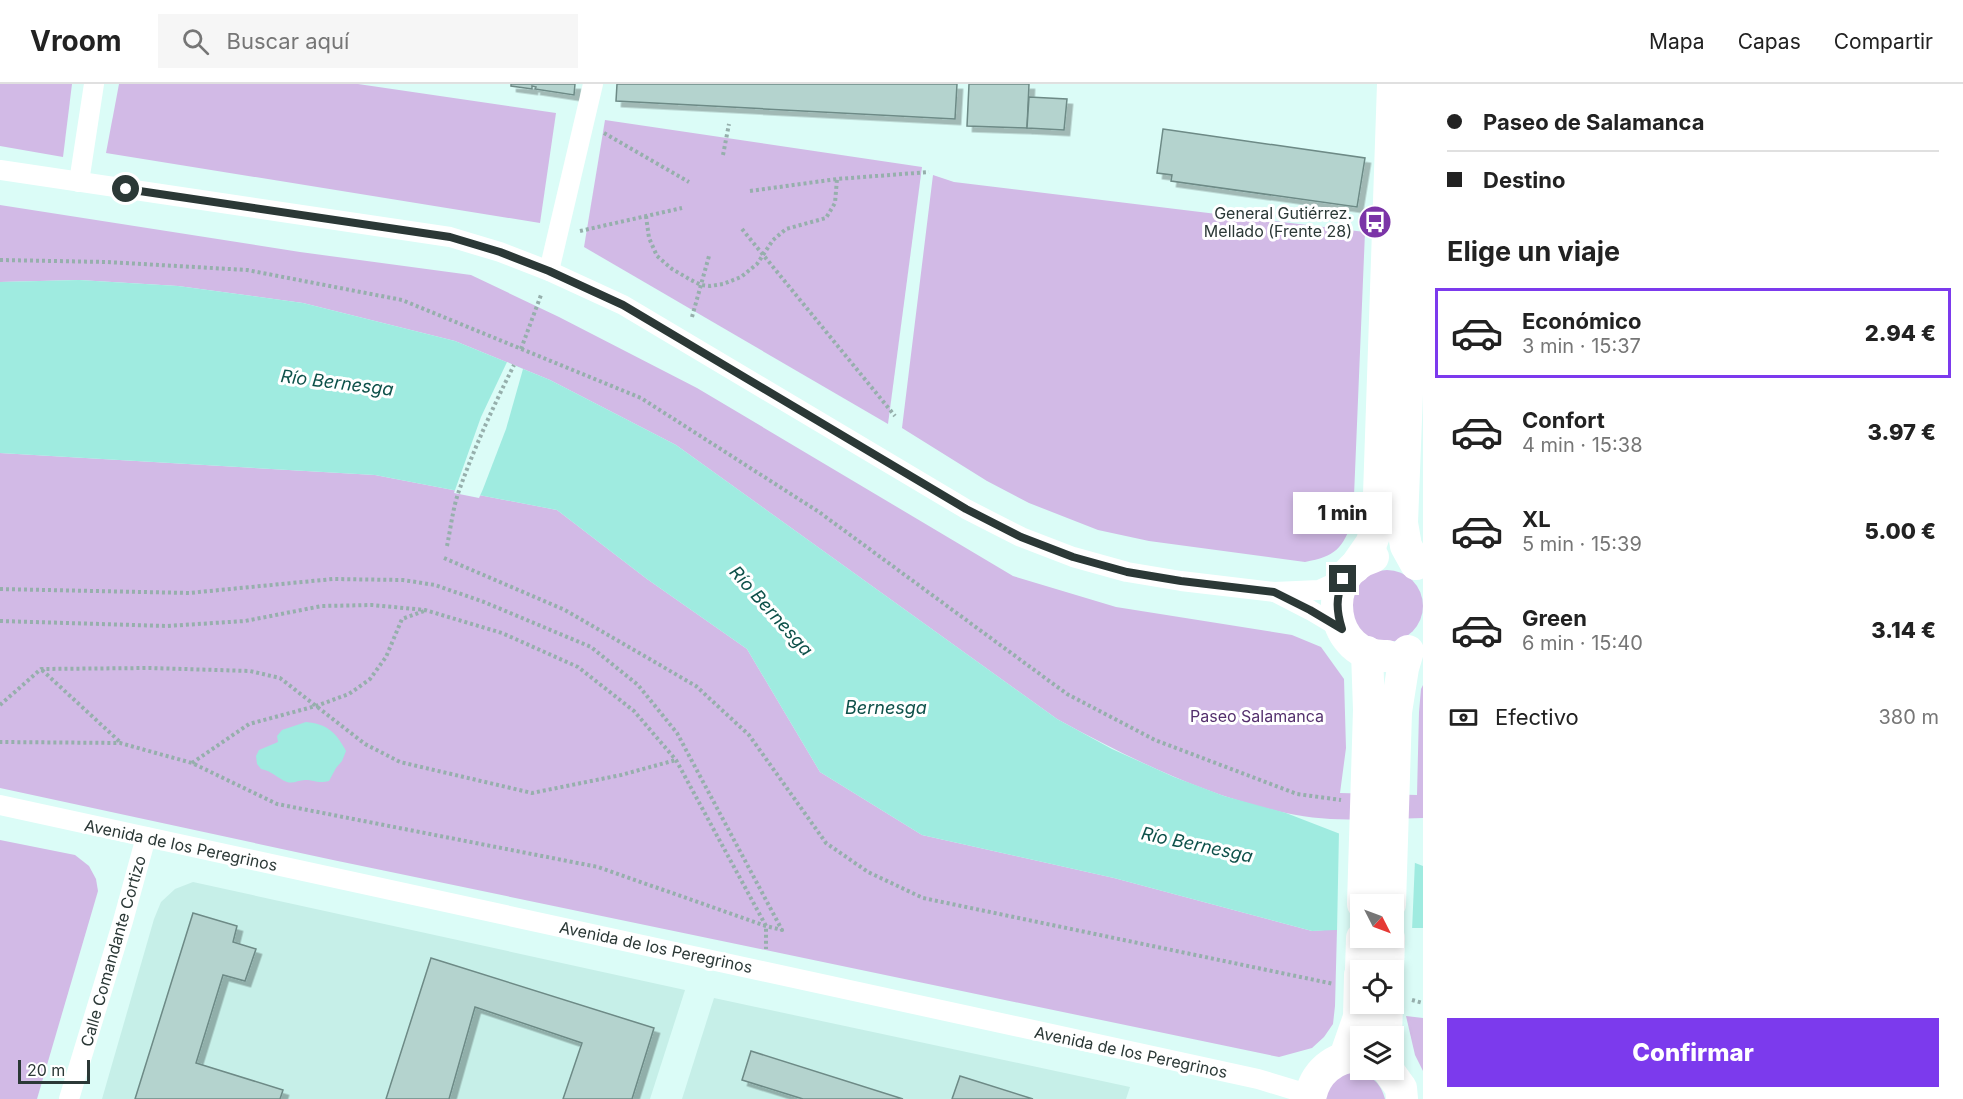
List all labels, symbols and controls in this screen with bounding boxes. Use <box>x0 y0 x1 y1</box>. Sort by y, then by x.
search box <box>158 14 578 68</box>
text: Vroom <box>30 24 122 58</box>
icon: search <box>179 25 212 58</box>
text: Buscar aquí <box>227 28 349 54</box>
text: Mapa <box>1649 29 1705 54</box>
text: Capas <box>1738 29 1801 54</box>
text: Compartir <box>1834 29 1933 54</box>
text: Paseo de Salamanca <box>1483 109 1704 135</box>
text: Destino <box>1483 167 1566 193</box>
route start <box>112 175 139 202</box>
place label: General Gutiérrez. Mellado (Frente 28) <box>1204 203 1352 241</box>
bus stop icon: General Gutiérrez. Mellado (Frente 28) <box>1357 204 1393 240</box>
text: Elige un viaje <box>1447 235 1620 268</box>
icon: car <box>1450 306 1504 360</box>
text: Económico <box>1522 308 1641 334</box>
text: 2.94 € <box>1865 320 1936 346</box>
text: 3 min · 15:37 <box>1522 334 1641 358</box>
water label: Río Bernesga <box>279 365 395 400</box>
icon: car <box>1450 405 1504 459</box>
text: Confort <box>1522 407 1605 433</box>
text: 3.97 € <box>1867 419 1936 445</box>
text: 4 min · 15:38 <box>1522 433 1643 457</box>
callout: 1 min <box>1294 492 1392 534</box>
text: 1 min <box>1317 501 1368 525</box>
icon: car <box>1450 504 1504 558</box>
text: XL <box>1522 506 1551 532</box>
text: 5.00 € <box>1865 518 1936 544</box>
text: 5 min · 15:39 <box>1522 532 1642 556</box>
water label: Río Bernesga <box>726 561 817 660</box>
route end <box>1329 565 1356 592</box>
icon: car <box>1450 603 1504 657</box>
text: Green <box>1522 605 1587 631</box>
text: 3.14 € <box>1871 617 1936 643</box>
text: 6 min · 15:40 <box>1522 631 1643 655</box>
water label: Bernesga <box>845 697 927 718</box>
icon: cash <box>1447 701 1480 734</box>
text: Efectivo <box>1495 704 1579 730</box>
text: 380 m <box>1879 705 1939 729</box>
park label: Paseo Salamanca <box>1190 706 1324 726</box>
street label: Avenida de los Peregrinos <box>83 815 279 875</box>
water label: Río Bernesga <box>1139 822 1255 867</box>
street label: Calle Comandante Cortizo <box>76 853 150 1049</box>
north arrow <box>1350 894 1404 948</box>
map controls <box>1350 894 1404 1080</box>
street label: Avenida de los Peregrinos <box>558 917 754 977</box>
button: locate <box>1350 960 1404 1014</box>
button: Confirmar <box>1447 1018 1939 1087</box>
street label: Avenida de los Peregrinos <box>1033 1022 1229 1082</box>
button: layers <box>1350 1026 1404 1080</box>
scale bar <box>18 1057 90 1084</box>
text: 20 m <box>27 1060 65 1080</box>

